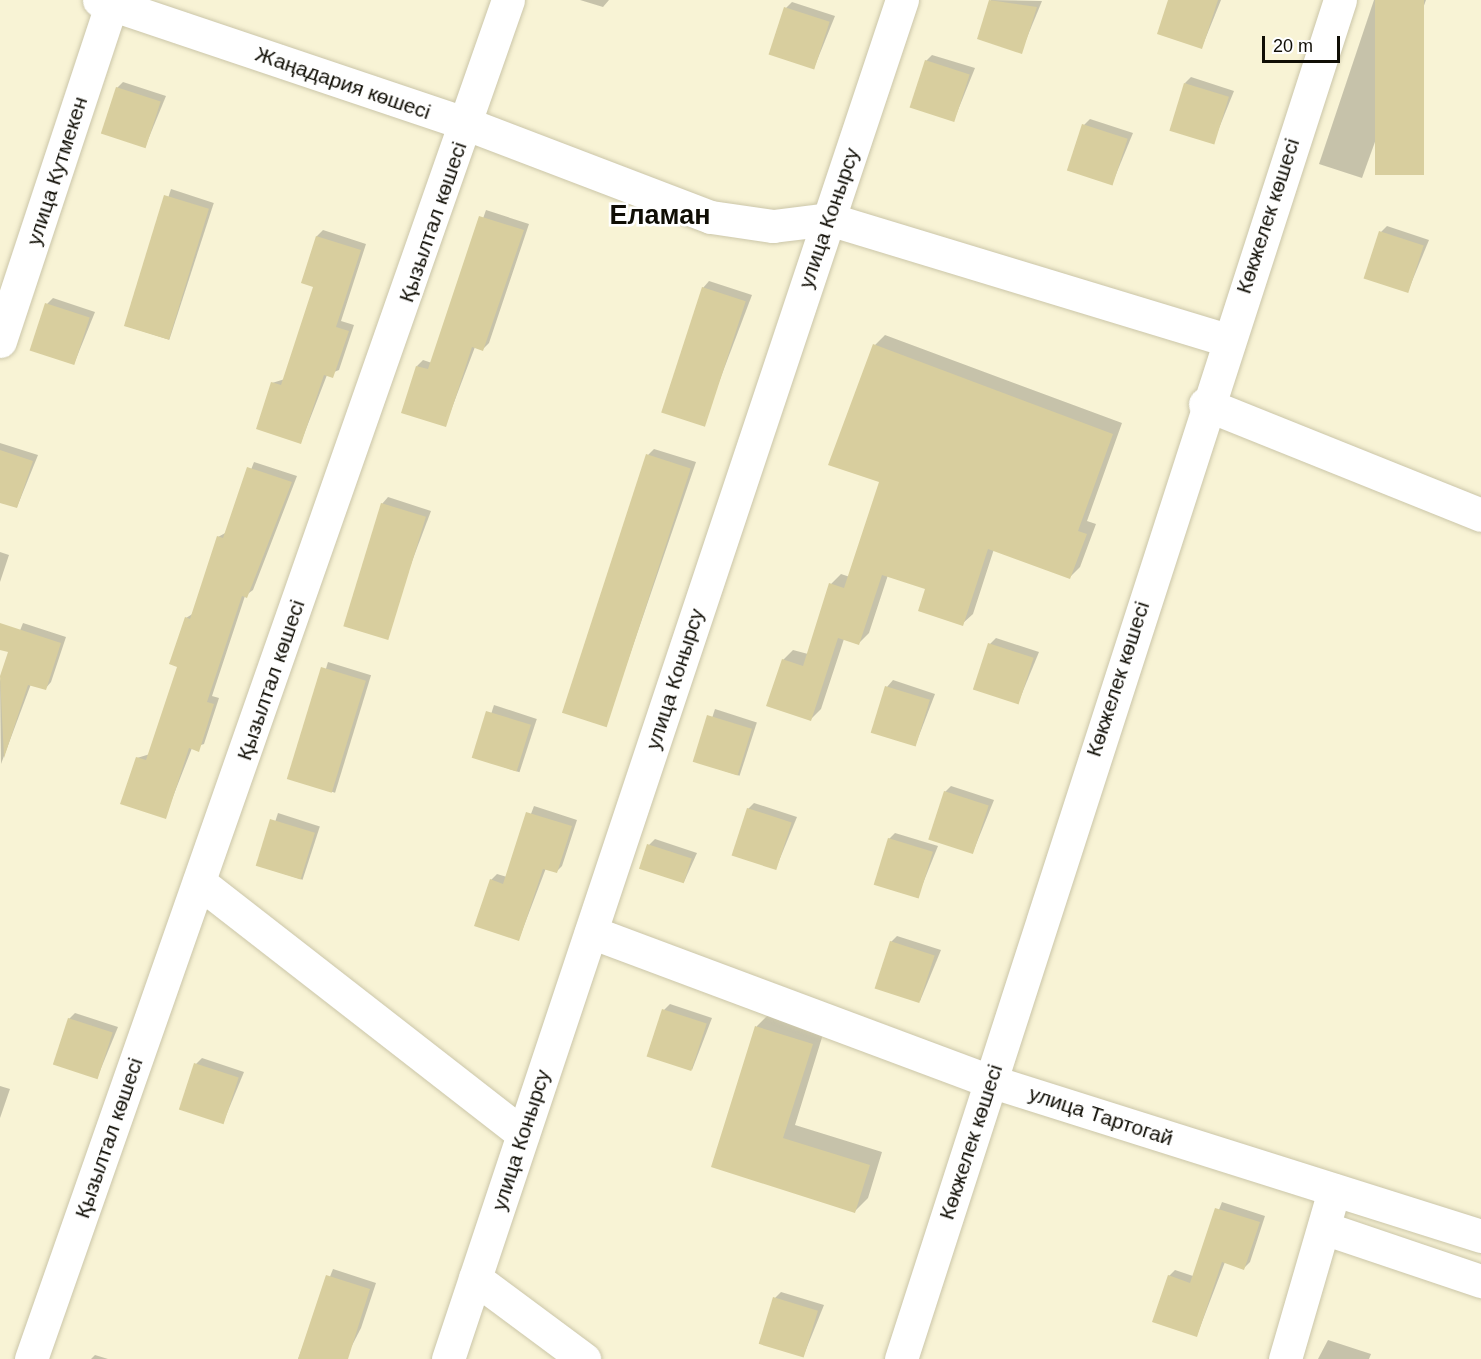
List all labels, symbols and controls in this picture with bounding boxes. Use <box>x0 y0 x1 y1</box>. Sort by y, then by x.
scale bar <box>1265 24 1343 62</box>
text: 20 m <box>1273 36 1313 56</box>
street label: Жаңадария көшесі <box>252 41 434 125</box>
street label: улица Кутмекен <box>21 94 93 248</box>
street label: Көкжелек көшесі <box>1231 135 1305 297</box>
street label: Қызылтал көшесі <box>394 138 472 306</box>
street label: улица Конырсу <box>793 144 865 292</box>
district label: Еламан <box>609 200 711 232</box>
street label: Қызылтал көшесі <box>232 596 310 764</box>
street label: Көкжелек көшесі <box>1081 598 1155 760</box>
street label: улица Конырсу <box>640 605 710 753</box>
street label: Қызылтал көшесі <box>70 1054 148 1222</box>
street label: Көкжелек көшесі <box>934 1061 1008 1223</box>
street label: улица Конырсу <box>486 1066 556 1214</box>
street label: улица Тартогай <box>1026 1081 1176 1151</box>

